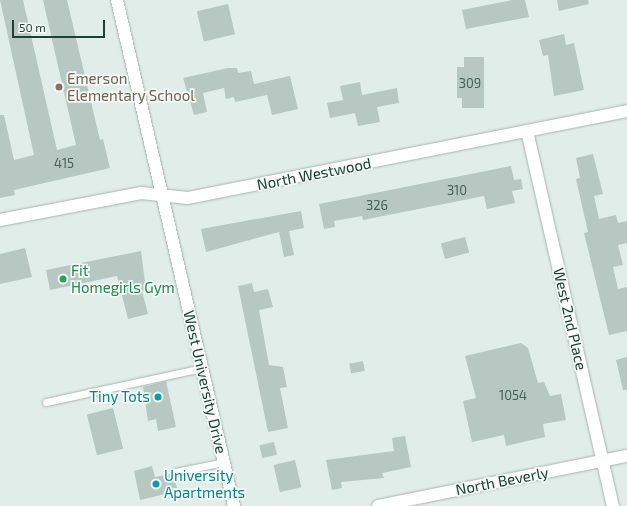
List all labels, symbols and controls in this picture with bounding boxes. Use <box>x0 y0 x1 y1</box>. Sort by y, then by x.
scale bar <box>14 12 107 38</box>
text: 50 m <box>19 20 46 34</box>
place label: Emerson Elementary School <box>67 69 195 104</box>
house number: 309 <box>459 75 481 91</box>
marker: Emerson Elementary School <box>54 82 64 92</box>
street label: North Westwood <box>255 154 373 194</box>
house number: 415 <box>54 155 74 171</box>
house number: 310 <box>447 182 467 198</box>
house number: 326 <box>366 197 388 213</box>
place label: Fit Homegirls Gym <box>71 261 175 296</box>
street label: West 2nd Place <box>549 266 591 372</box>
marker: Fit Homegirls Gym <box>58 274 68 284</box>
street label: West University Drive <box>180 308 230 456</box>
house number: 1054 <box>499 387 527 403</box>
place label: Tiny Tots <box>89 388 150 406</box>
marker: Tiny Tots <box>153 392 163 402</box>
street label: North Beverly <box>454 463 550 499</box>
place label: University Apartments <box>164 466 245 501</box>
marker: University Apartments <box>151 479 161 489</box>

